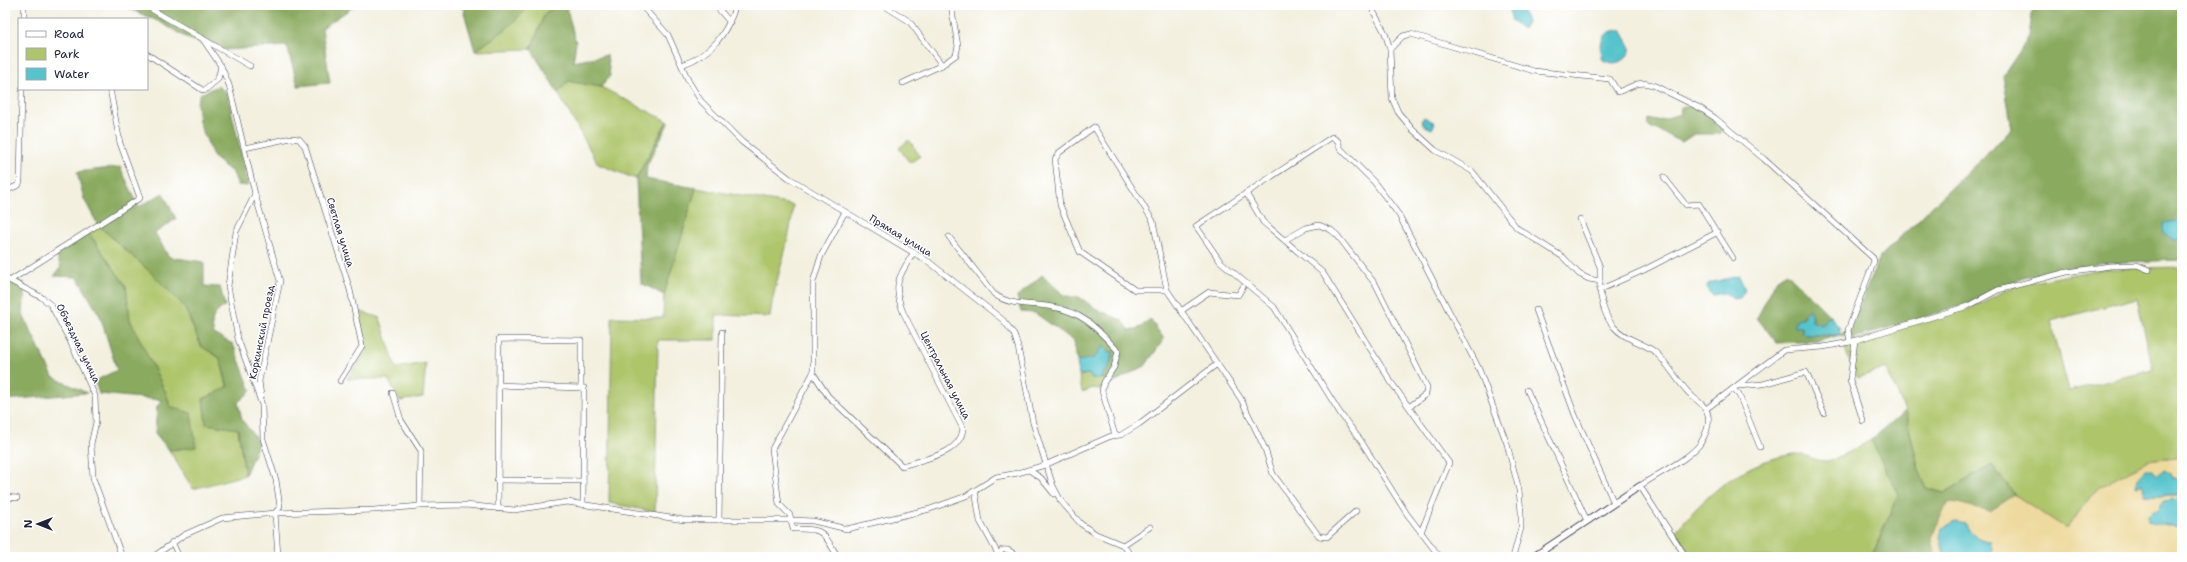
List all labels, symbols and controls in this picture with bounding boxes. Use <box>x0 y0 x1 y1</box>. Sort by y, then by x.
legend <box>18 18 148 90</box>
text: Road <box>54 26 85 42</box>
text: Park <box>54 46 80 62</box>
text: Water <box>54 66 90 82</box>
street label: Светлая улица <box>324 196 358 269</box>
street label: Прямая улица <box>867 212 935 260</box>
street label: Коркинский проезд <box>246 283 277 380</box>
street label: Объездная улица <box>54 301 104 386</box>
street label: Центральная улица <box>918 329 974 422</box>
north arrow <box>18 504 58 544</box>
text: N <box>21 519 36 528</box>

